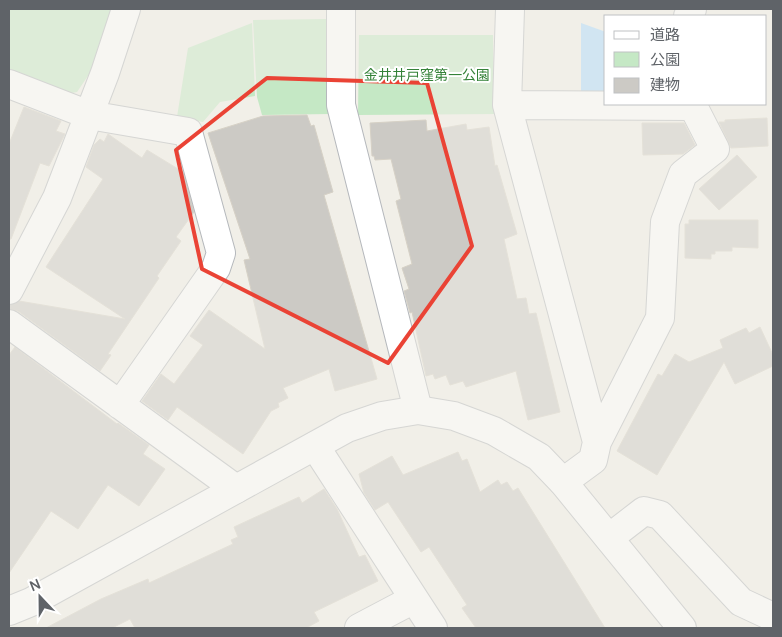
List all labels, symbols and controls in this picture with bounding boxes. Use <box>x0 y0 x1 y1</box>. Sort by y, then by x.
legend <box>604 15 767 105</box>
text: 道路 <box>650 24 680 45</box>
text: 公園 <box>650 49 680 70</box>
park label: 金井井戸窪第一公園 <box>364 65 490 84</box>
text: 建物 <box>650 74 680 95</box>
north arrow <box>15 572 65 622</box>
text: N <box>27 574 43 595</box>

